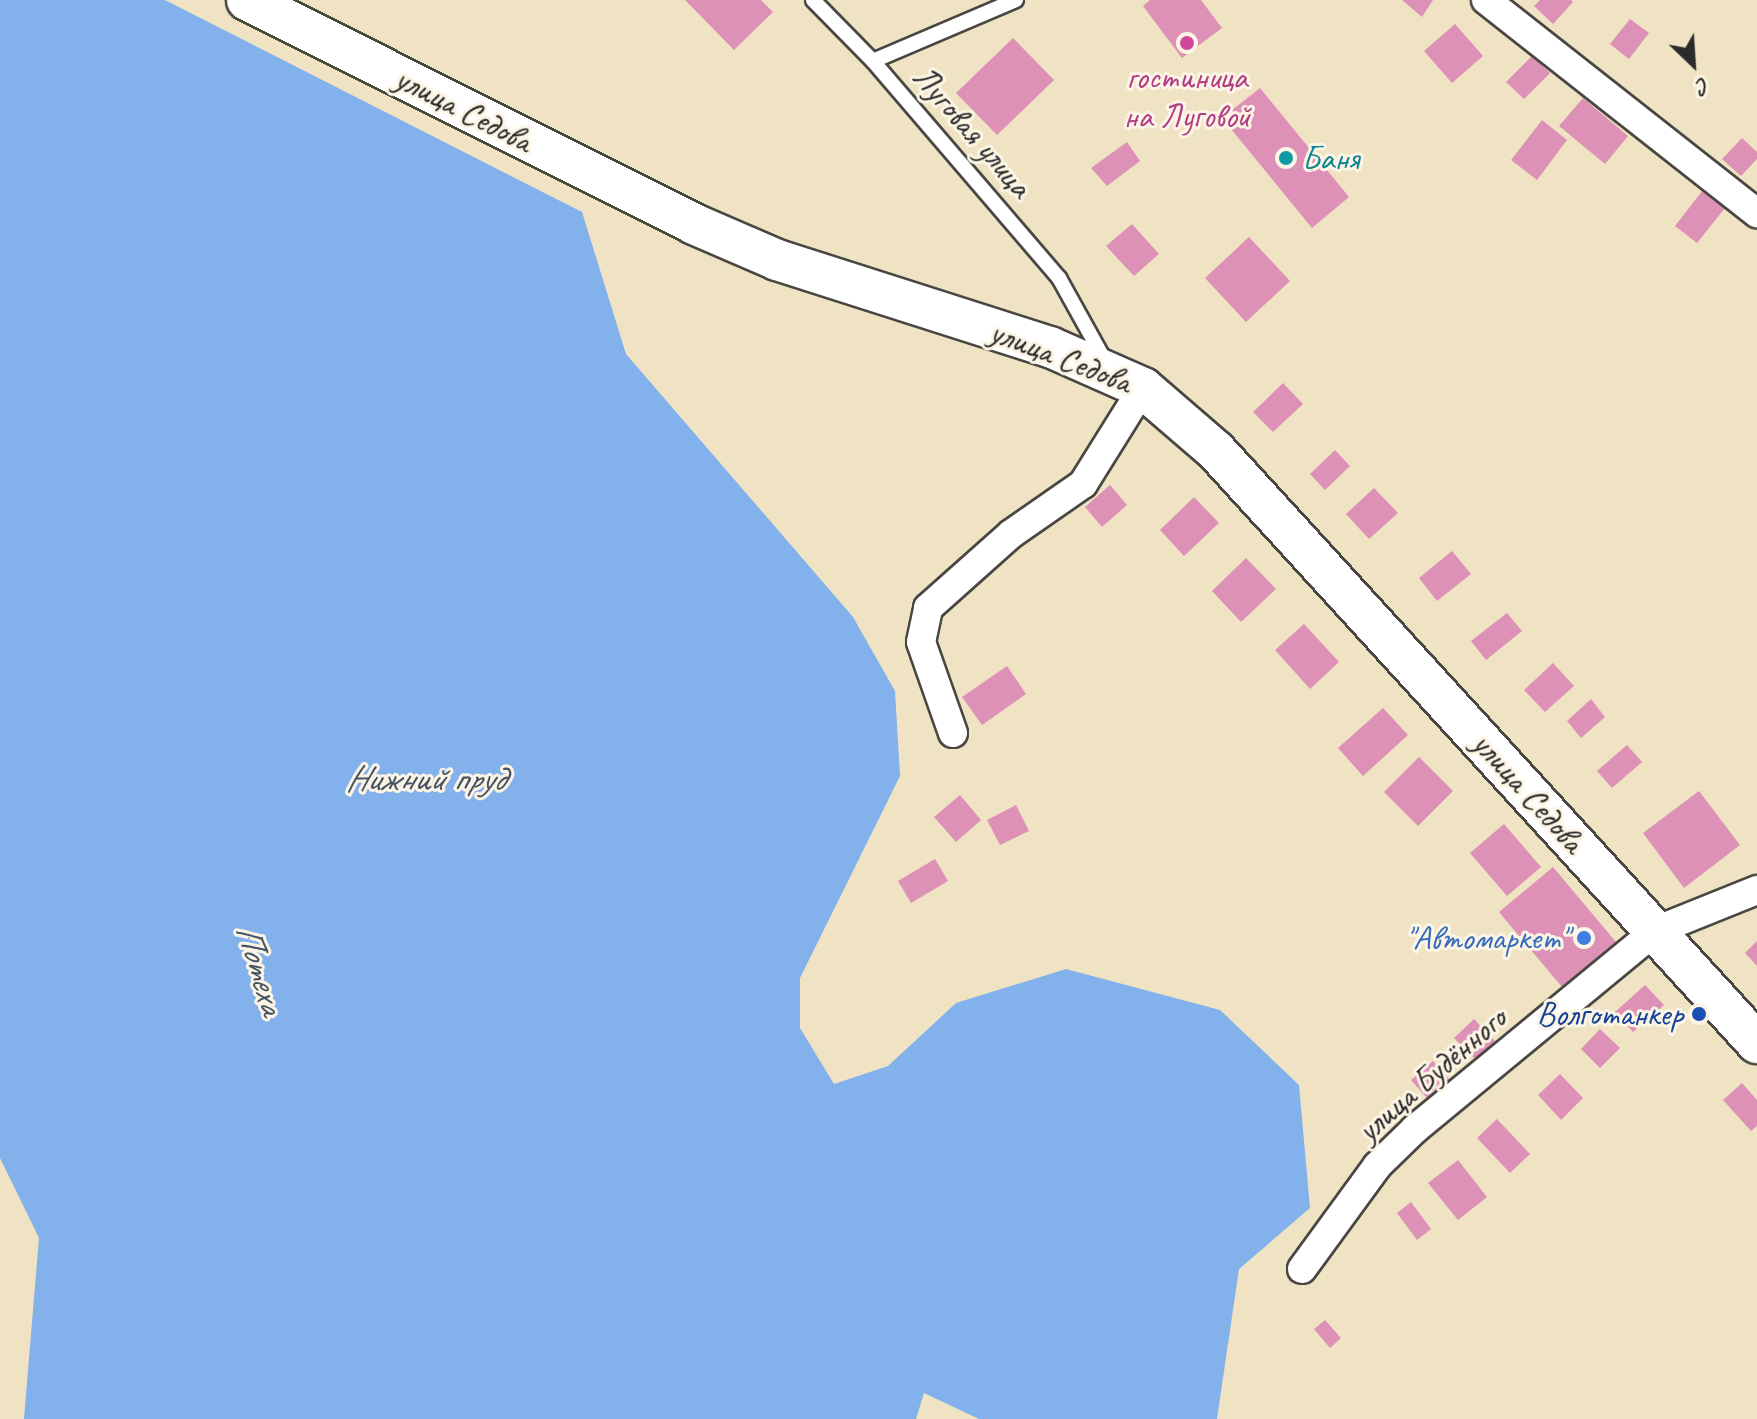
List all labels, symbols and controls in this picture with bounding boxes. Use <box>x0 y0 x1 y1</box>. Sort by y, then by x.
north arrow <box>1653 24 1733 104</box>
marker: гостиница на Луговой <box>1178 34 1196 52</box>
street label: Луговая улица <box>904 56 1042 206</box>
place label: гостиница на Луговой <box>1124 56 1250 136</box>
street label: улица Седова <box>389 57 539 161</box>
text: С <box>1692 71 1714 101</box>
place label: Баня <box>1302 138 1359 178</box>
marker: Баня <box>1277 149 1295 167</box>
street label: улица Седова <box>985 310 1137 402</box>
street label: улица Седова <box>1464 723 1594 861</box>
water label: Нижний пруд <box>346 757 504 801</box>
place label: "Автомаркет" <box>1405 918 1568 958</box>
water label: Потеха <box>226 919 294 1019</box>
marker: "Автомаркет" <box>1575 929 1593 947</box>
place label: Волготанкер <box>1537 994 1683 1034</box>
street label: улица Будённого <box>1348 998 1514 1150</box>
marker: Волготанкер <box>1690 1005 1708 1023</box>

